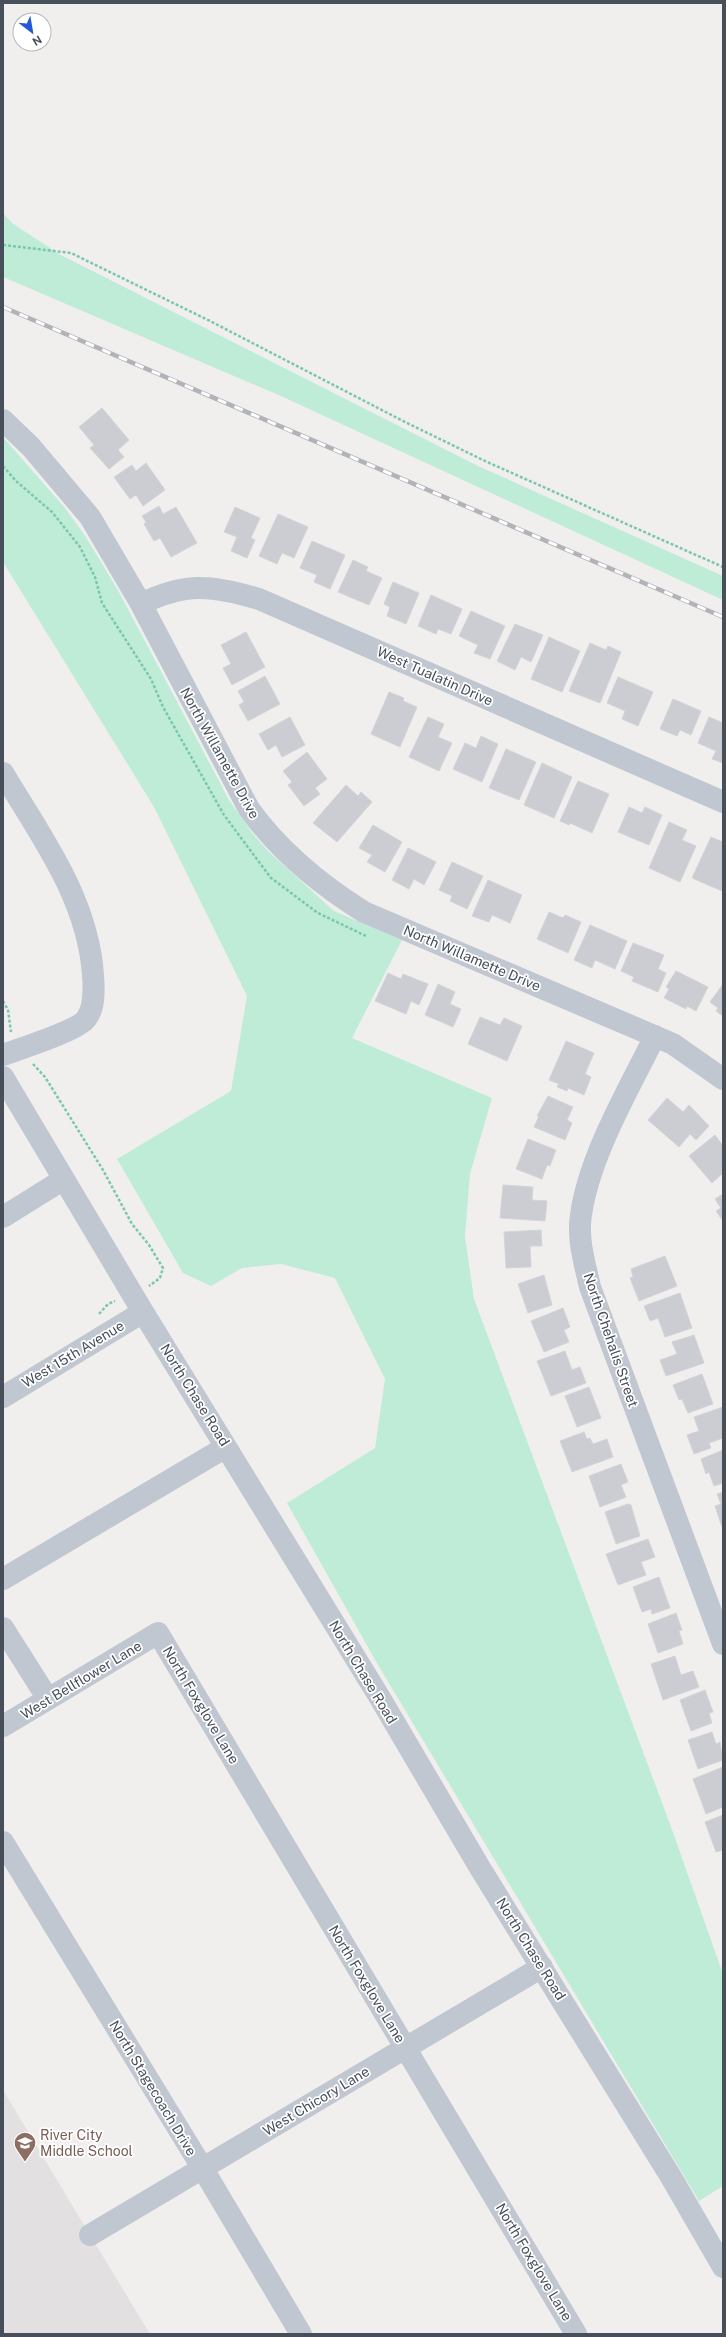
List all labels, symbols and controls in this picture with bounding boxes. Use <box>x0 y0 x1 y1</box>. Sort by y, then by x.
north arrow <box>12 12 52 52</box>
text: N <box>30 33 44 48</box>
street label: West Tualatin Drive <box>374 643 496 709</box>
street label: North Willamette Drive <box>177 685 263 821</box>
street label: North Willamette Drive <box>401 922 543 994</box>
street label: North Chehalis Street <box>580 1271 642 1409</box>
street label: West 15th Avenue <box>19 1317 127 1391</box>
street label: North Chase Road <box>157 1341 233 1449</box>
street label: North Chase Road <box>326 1618 400 1726</box>
street label: West Bellflower Lane <box>18 1638 144 1722</box>
street label: North Foxglove Lane <box>160 1643 242 1767</box>
street label: North Chase Road <box>493 1895 569 2003</box>
street label: North Foxglove Lane <box>326 1922 408 2046</box>
street label: North Stagecoach Drive <box>106 2018 200 2159</box>
street label: West Chicory Lane <box>260 2063 372 2139</box>
place label: River City Middle School <box>40 2127 133 2159</box>
school or university icon: River City Middle School <box>12 2130 38 2163</box>
street label: North Foxglove Lane <box>493 2200 575 2324</box>

